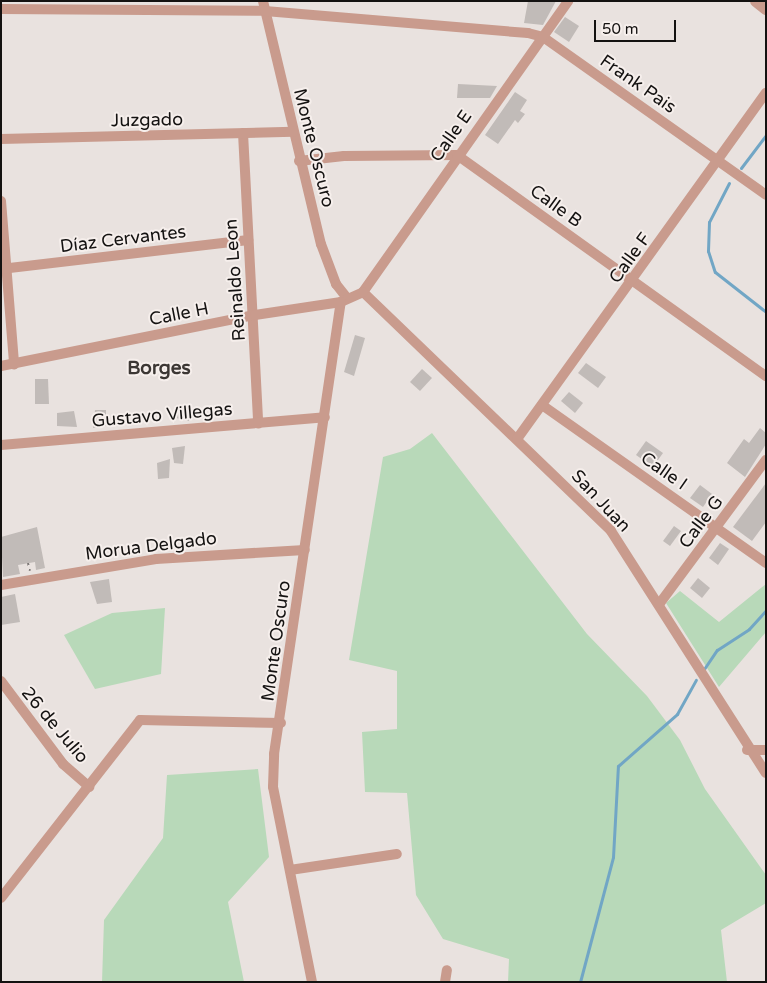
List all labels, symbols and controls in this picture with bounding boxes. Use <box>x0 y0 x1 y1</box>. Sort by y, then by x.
scale bar <box>597 10 680 42</box>
text: 50 m <box>602 20 639 38</box>
street label: Frank Pais <box>596 50 680 118</box>
street label: Monte Oscuro <box>289 86 339 210</box>
street label: Calle E <box>426 106 476 166</box>
street label: Juzgado <box>111 109 183 131</box>
street label: Calle B <box>526 180 586 232</box>
street label: Reinaldo Leon <box>220 218 250 342</box>
street label: Díaz Cervantes <box>59 221 187 257</box>
street label: Calle F <box>604 228 656 288</box>
street label: Calle H <box>147 298 211 330</box>
district label: Borges <box>127 358 191 380</box>
street label: Gustavo Villegas <box>91 398 233 432</box>
street label: Calle I <box>637 447 691 495</box>
street label: San Juan <box>567 465 635 537</box>
street label: Calle G <box>674 492 728 552</box>
street label: Morua Delgado <box>84 527 218 565</box>
street label: Monte Oscuro <box>257 579 295 703</box>
street label: 26 de Julio <box>17 683 93 767</box>

